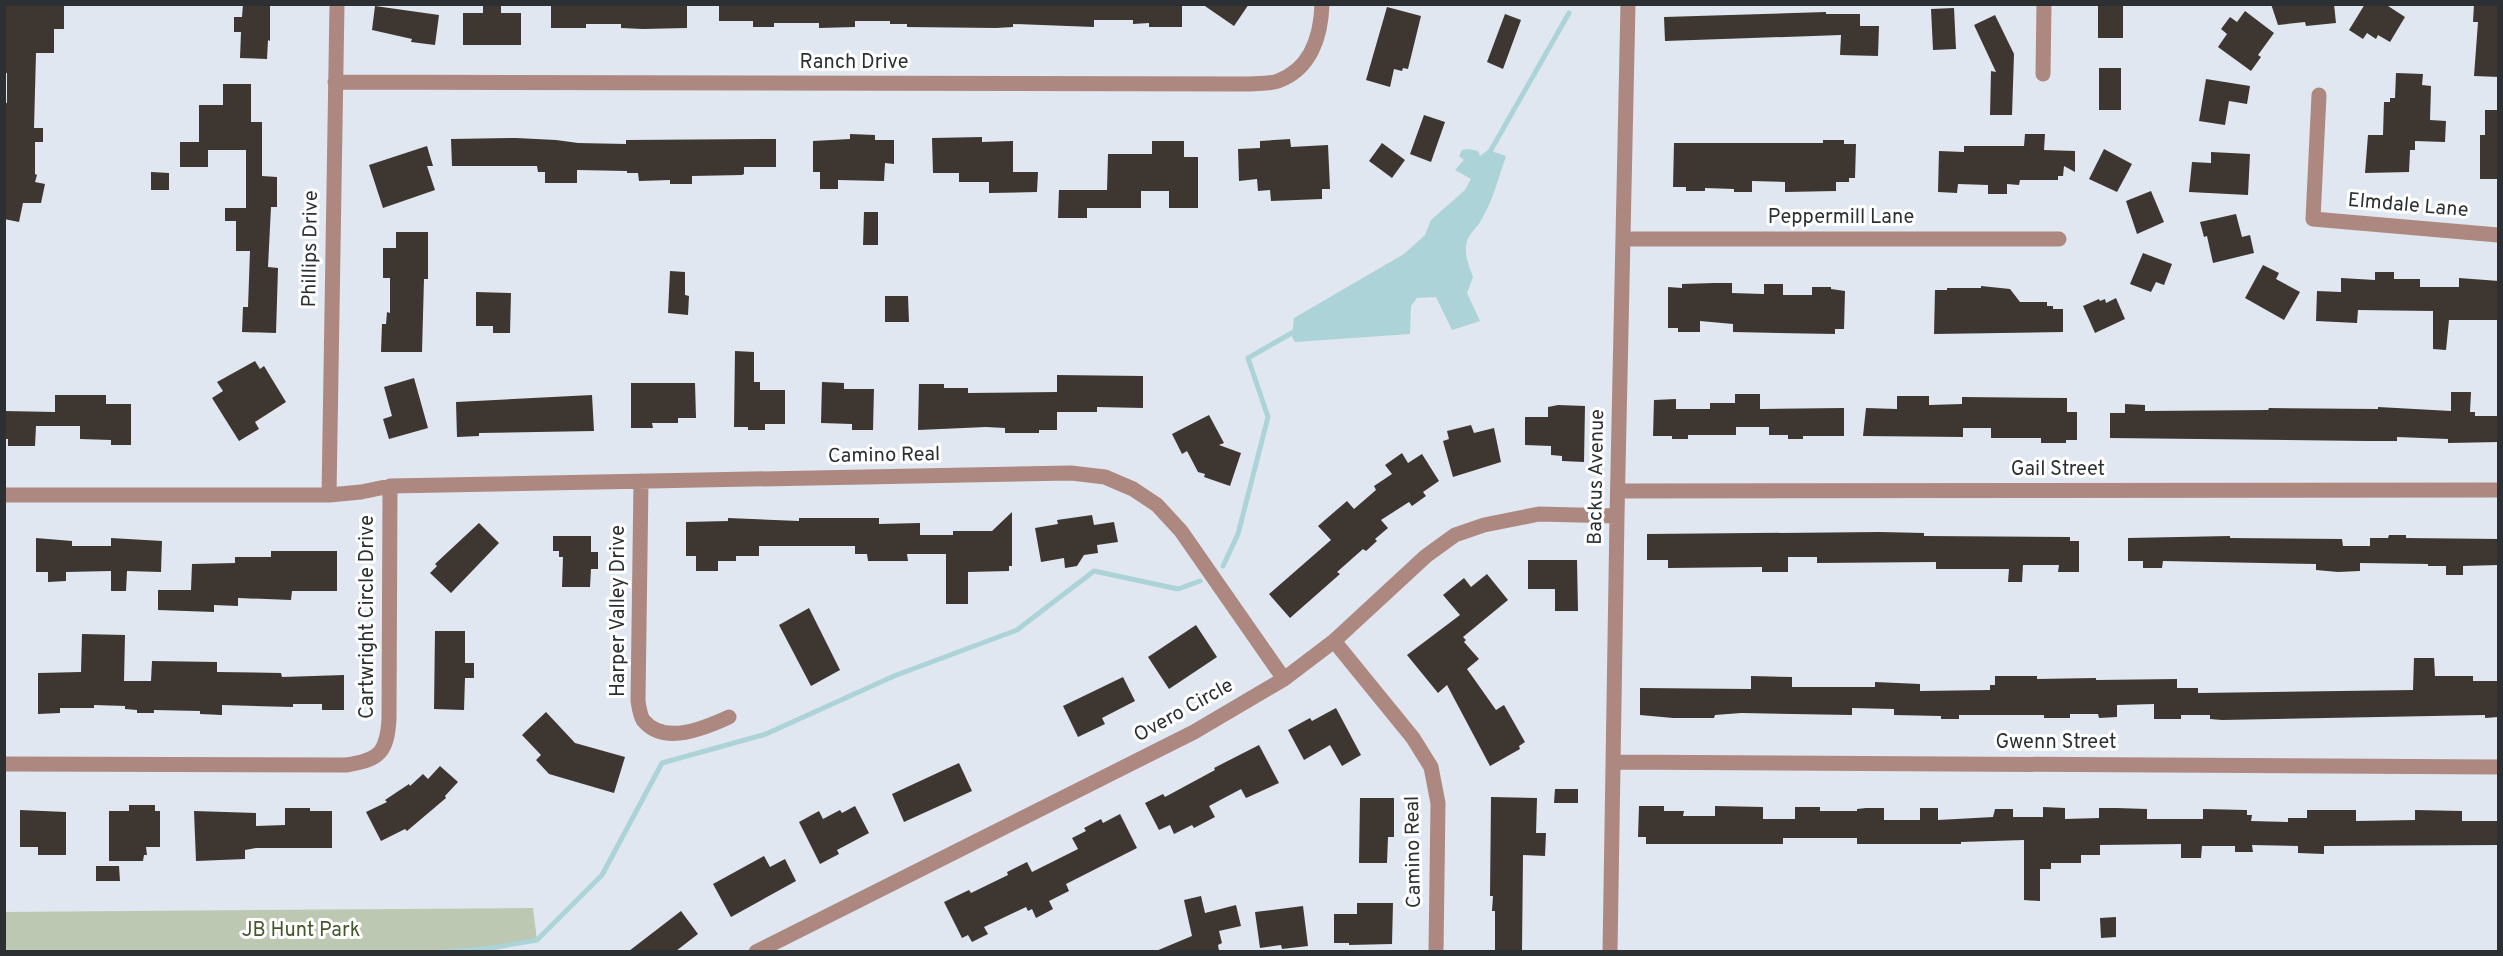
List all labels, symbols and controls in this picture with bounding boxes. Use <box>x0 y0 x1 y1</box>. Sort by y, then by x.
street label: Ranch Drive <box>800 50 908 76</box>
street label: Elmdale Lane <box>2346 188 2470 224</box>
street label: Phillips Drive <box>297 190 325 308</box>
street label: Peppermill Lane <box>1768 205 1914 231</box>
street label: Backus Avenue <box>1583 409 1611 545</box>
street label: Camino Real <box>828 442 940 470</box>
street label: Gail Street <box>2011 457 2105 483</box>
street label: Cartwright Circle Drive <box>355 515 381 719</box>
street label: Harper Valley Drive <box>606 525 632 697</box>
street label: Overo Circle <box>1130 673 1238 749</box>
street label: Gwenn Street <box>1996 730 2117 756</box>
street label: Camino Real <box>1400 796 1428 908</box>
park label: JB Hunt Park <box>242 918 360 944</box>

